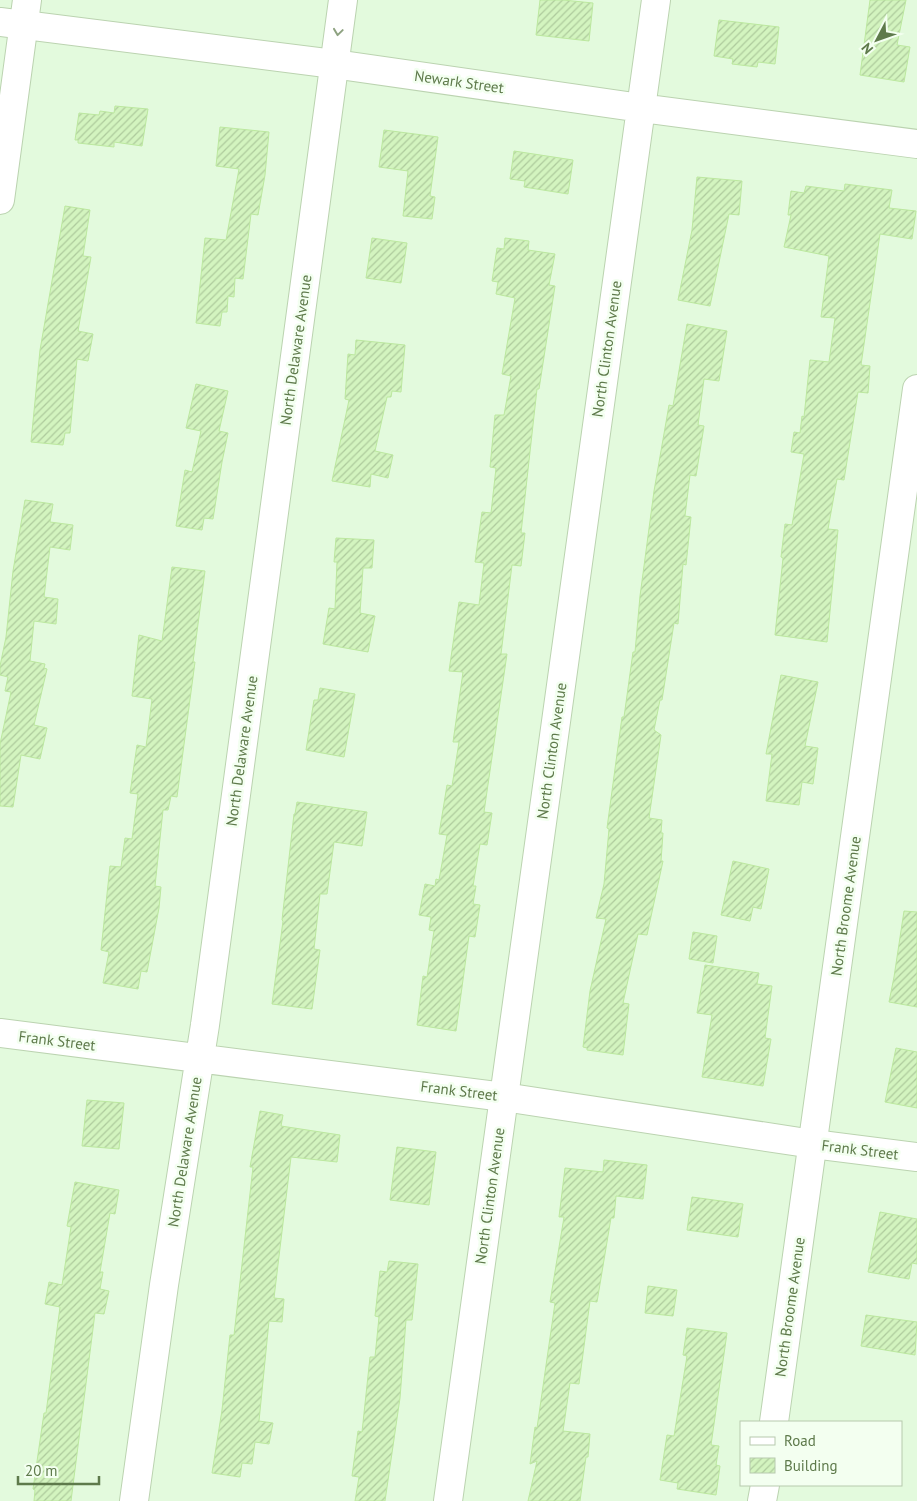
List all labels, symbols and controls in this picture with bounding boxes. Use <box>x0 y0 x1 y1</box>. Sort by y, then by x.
north arrow <box>852 15 902 65</box>
one-way arrow <box>334 28 344 36</box>
text: N <box>857 39 877 58</box>
street label: Newark Street <box>413 66 505 97</box>
street label: North Delaware Avenue <box>276 273 315 426</box>
street label: North Clinton Avenue <box>588 279 625 418</box>
street label: North Delaware Avenue <box>222 674 261 827</box>
street label: North Clinton Avenue <box>533 681 570 820</box>
street label: North Broome Avenue <box>826 835 865 977</box>
street label: Frank Street <box>17 1026 97 1055</box>
street label: North Delaware Avenue <box>163 1075 206 1228</box>
street label: Frank Street <box>419 1076 499 1105</box>
street label: North Clinton Avenue <box>471 1126 508 1265</box>
street label: Frank Street <box>820 1135 900 1164</box>
street label: North Broome Avenue <box>770 1236 809 1378</box>
legend <box>740 1421 902 1486</box>
text: Road <box>784 1431 816 1450</box>
scale bar <box>18 1454 99 1486</box>
text: Building <box>784 1456 838 1475</box>
text: 20 m <box>25 1461 58 1480</box>

